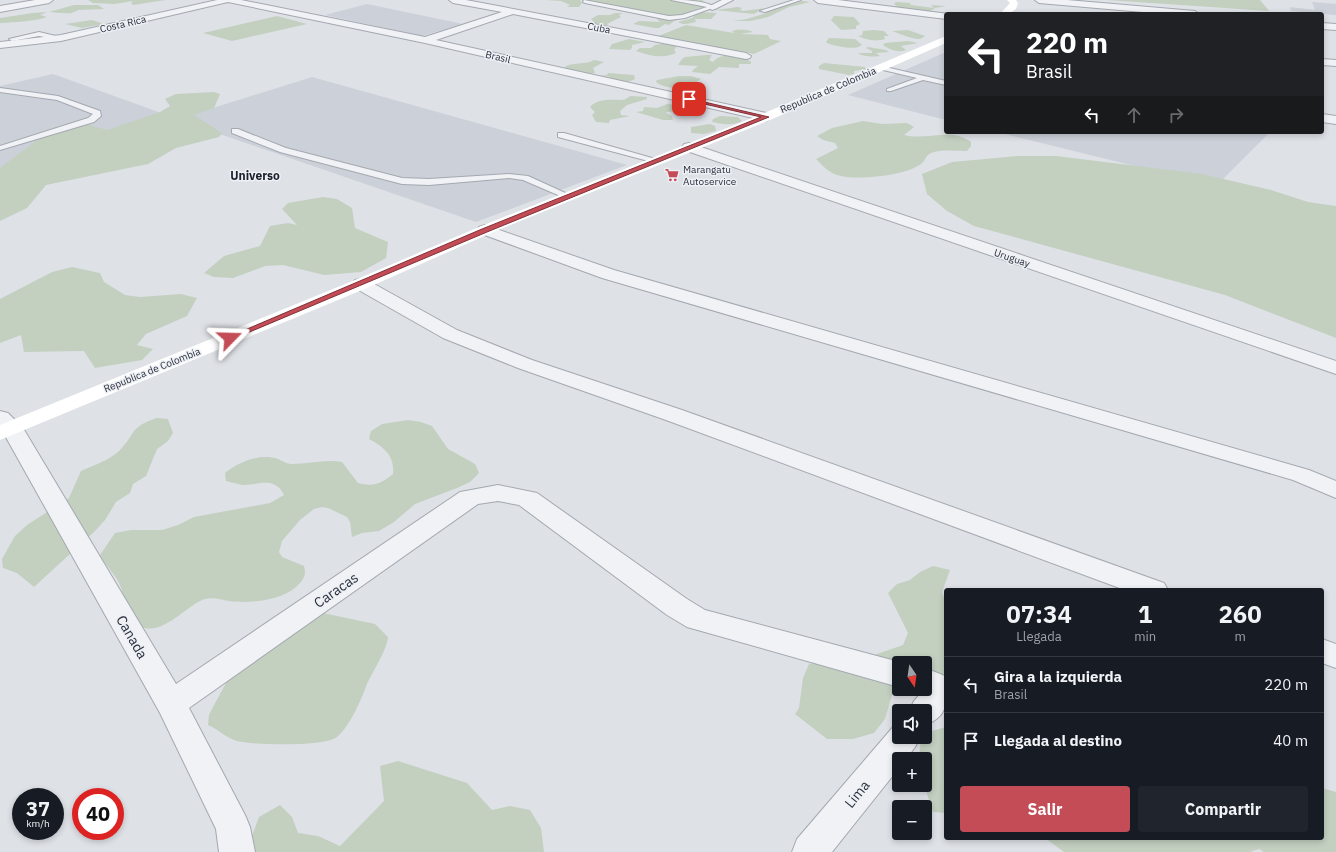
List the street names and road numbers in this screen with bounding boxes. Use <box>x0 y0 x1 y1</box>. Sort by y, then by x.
street label: Costa Rica <box>99 12 148 36</box>
street label: Cuba <box>586 19 612 37</box>
street label: Brasil <box>484 48 512 66</box>
street label: Republica de Colombia <box>778 64 879 116</box>
street label: Uruguay <box>992 246 1032 270</box>
street label: Republica de Colombia <box>102 344 203 395</box>
street label: Caracas <box>310 568 362 612</box>
street label: Canada <box>112 612 152 662</box>
street label: Lima <box>840 776 874 811</box>

